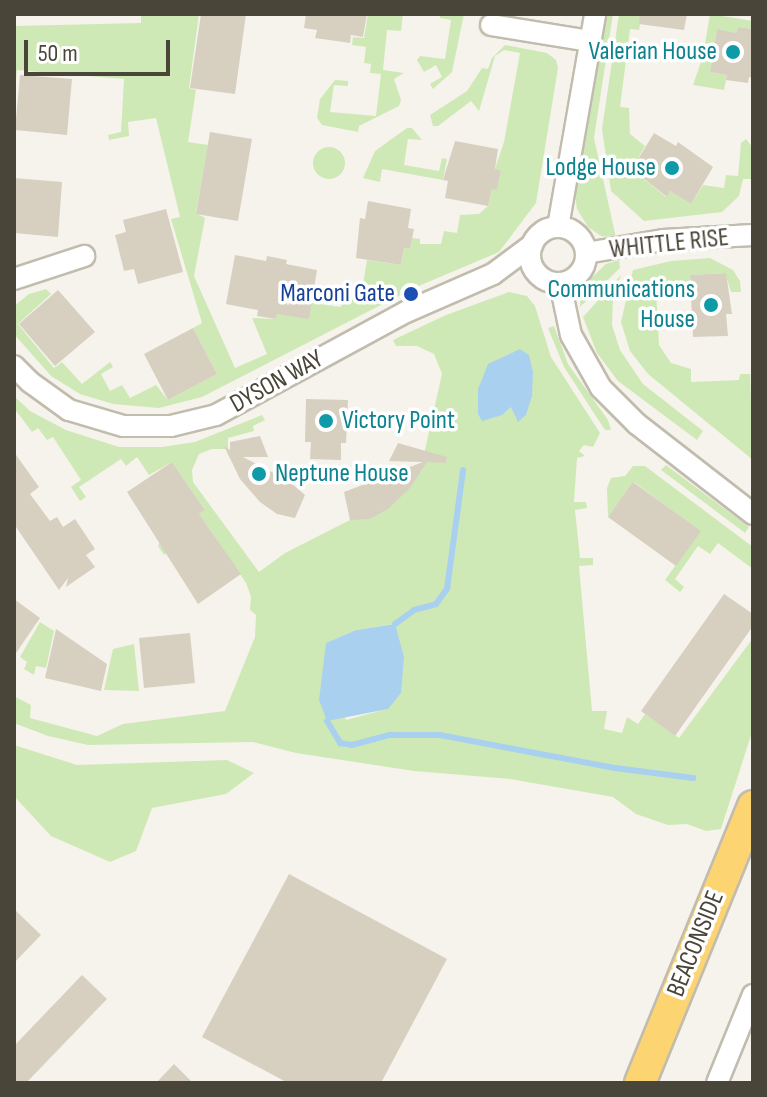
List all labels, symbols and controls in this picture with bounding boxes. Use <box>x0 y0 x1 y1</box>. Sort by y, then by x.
scale bar <box>28 24 174 74</box>
place label: Valerian House <box>589 36 717 68</box>
text: 50 m <box>38 39 78 68</box>
marker: Valerian House <box>724 43 742 61</box>
place label: Lodge House <box>546 152 656 184</box>
marker: Lodge House <box>663 159 681 177</box>
street label: WHITTLE RISE <box>608 222 730 266</box>
place label: Communications House <box>548 274 695 336</box>
place label: Marconi Gate <box>280 278 395 310</box>
marker: Marconi Gate <box>402 285 420 303</box>
marker: Communications House <box>702 296 720 314</box>
street label: DYSON WAY <box>225 344 329 420</box>
place label: Victory Point <box>342 405 455 437</box>
marker: Victory Point <box>317 412 335 430</box>
place label: Neptune House <box>275 458 409 490</box>
marker: Neptune House <box>250 465 268 483</box>
street label: BEACONSIDE <box>661 887 731 1001</box>

